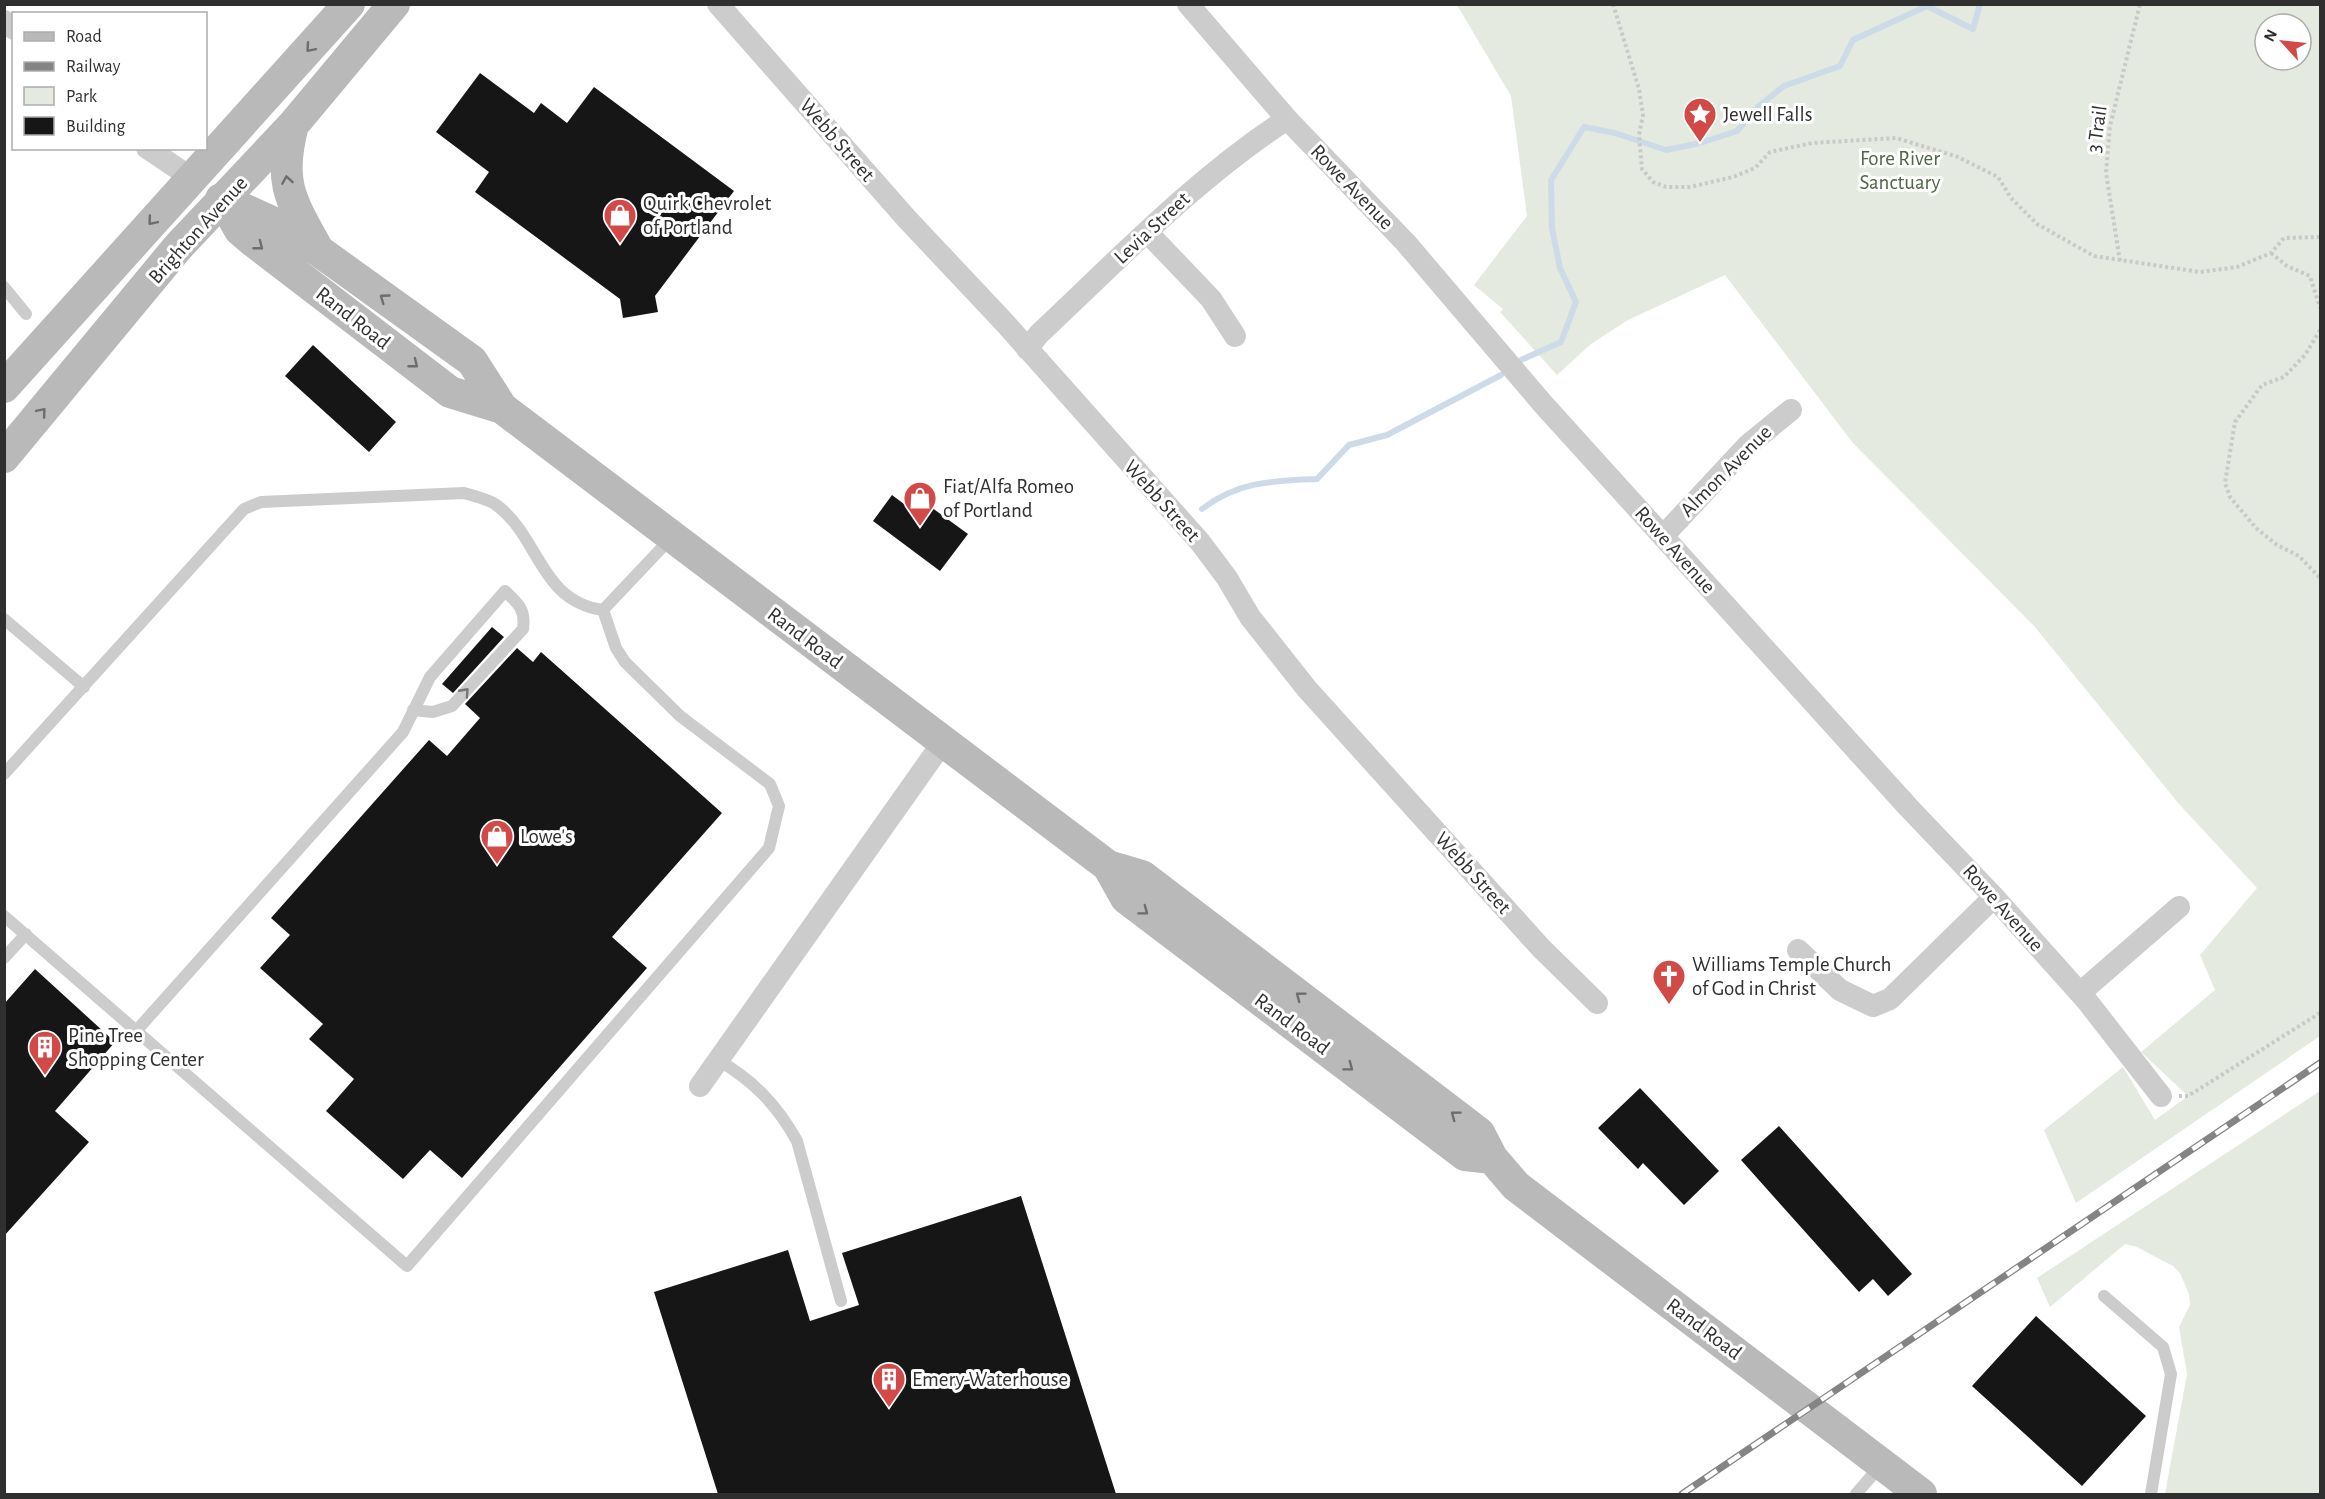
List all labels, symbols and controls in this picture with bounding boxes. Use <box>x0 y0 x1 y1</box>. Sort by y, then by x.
legend <box>12 12 207 150</box>
north arrow <box>2253 12 2313 72</box>
text: N <box>2261 27 2280 44</box>
text: Road <box>66 28 102 46</box>
one-way arrow <box>306 42 317 52</box>
text: Railway <box>66 58 121 76</box>
text: Park <box>66 88 98 106</box>
street label: Webb Street <box>796 95 879 186</box>
place icon: Jewell Falls <box>1682 96 1718 143</box>
place label: Jewell Falls <box>1723 104 1813 125</box>
street label: 3 Trail <box>2083 104 2111 154</box>
text: Building <box>66 118 126 136</box>
street label: Rowe Avenue <box>1307 140 1397 234</box>
park label: Fore River Sanctuary <box>1860 148 1940 193</box>
street label: Brighton Avenue <box>145 172 251 288</box>
one-way arrow <box>281 175 293 184</box>
street label: Levia Street <box>1110 188 1194 268</box>
place label: Quirk Chevrolet of Portland <box>643 193 771 238</box>
shop icon: Quirk Chevrolet of Portland <box>602 197 638 244</box>
one-way arrow <box>148 214 159 225</box>
one-way arrow <box>252 238 263 249</box>
street label: Rand Road <box>312 283 394 353</box>
one-way arrow <box>380 294 391 305</box>
one-way arrow <box>407 357 418 368</box>
one-way arrow <box>35 408 46 419</box>
street label: Almon Avenue <box>1676 421 1776 521</box>
street label: Webb Street <box>1120 456 1204 546</box>
place label: Fiat/Alfa Romeo of Portland <box>943 476 1074 521</box>
shop icon: Fiat/Alfa Romeo of Portland <box>902 480 938 527</box>
street label: Rowe Avenue <box>1631 502 1719 598</box>
street label: Rand Road <box>764 603 846 673</box>
one-way arrow <box>458 689 469 699</box>
shop icon: Lowe's <box>479 818 515 865</box>
place label: Lowe's <box>520 826 573 847</box>
street label: Webb Street <box>1431 828 1515 918</box>
street label: Rowe Avenue <box>1959 860 2047 956</box>
one-way arrow <box>1137 904 1148 915</box>
place label: Williams Temple Church of God in Christ <box>1692 954 1891 999</box>
church icon: Williams Temple Church of God in Christ <box>1651 958 1687 1005</box>
street label: Rand Road <box>1251 989 1333 1059</box>
one-way arrow <box>1296 993 1307 1004</box>
place label: Pine Tree Shopping Center <box>68 1025 204 1070</box>
building icon: Pine Tree Shopping Center <box>27 1029 63 1076</box>
one-way arrow <box>1343 1060 1354 1071</box>
one-way arrow <box>1451 1111 1462 1122</box>
street label: Rand Road <box>1663 1294 1745 1364</box>
building icon: Emery-Waterhouse <box>871 1361 907 1408</box>
place label: Emery-Waterhouse <box>912 1369 1068 1390</box>

